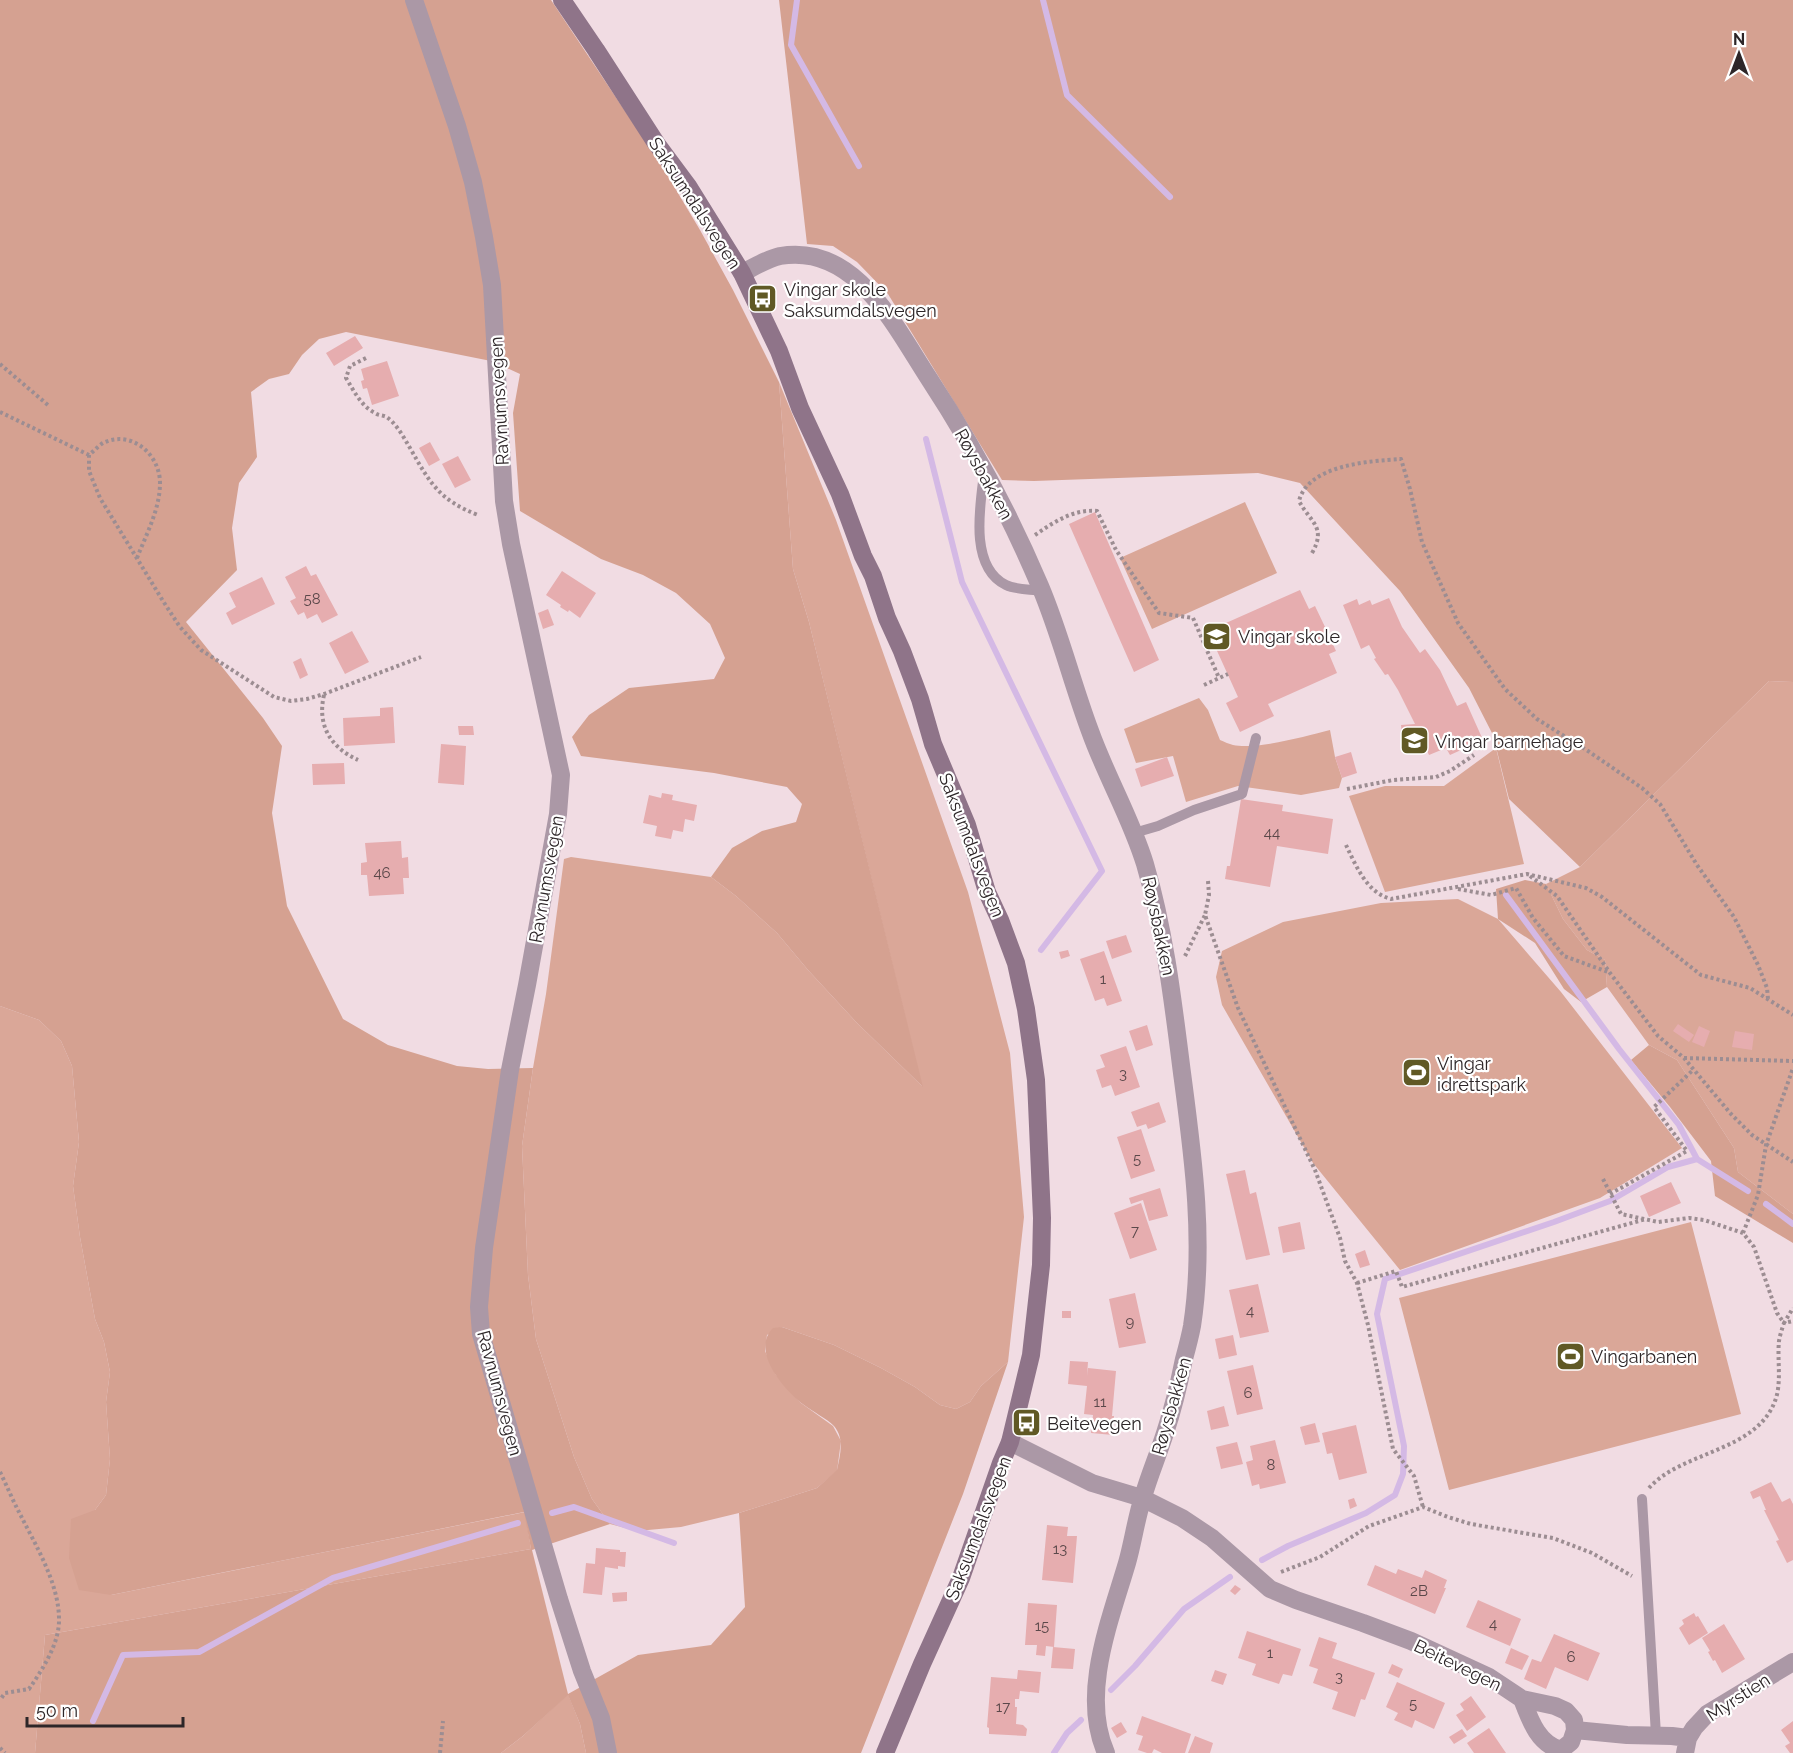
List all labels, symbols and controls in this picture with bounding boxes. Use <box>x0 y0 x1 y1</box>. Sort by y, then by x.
north arrow <box>1709 24 1769 84</box>
text: N <box>1733 30 1745 49</box>
street label: Saksumdalsvegen <box>645 133 745 273</box>
place label: Vingar skole Saksumdalsvegen <box>784 279 937 321</box>
bus stop icon: Vingar skole Saksumdalsvegen <box>747 283 779 315</box>
street label: Ravnumsvegen <box>485 336 513 466</box>
street label: Røysbakken <box>950 425 1018 523</box>
house number: 58 <box>303 590 321 608</box>
school or university icon: Vingar skole <box>1201 620 1233 652</box>
place label: Vingar skole <box>1238 626 1340 647</box>
school or university icon: Vingar barnehage <box>1398 725 1430 757</box>
place label: Vingar barnehage <box>1435 731 1584 752</box>
street label: Saksumdalsvegen <box>935 770 1009 920</box>
street label: Ravnumsvegen <box>524 814 568 944</box>
house number: 44 <box>1264 824 1280 842</box>
house number: 46 <box>373 864 391 882</box>
street label: Røysbakken <box>1138 875 1180 977</box>
house number: 1 <box>1100 970 1107 988</box>
place label: Vingar idrettspark <box>1437 1053 1527 1095</box>
sports icon: Vingar idrettspark <box>1400 1057 1432 1089</box>
house number: 3 <box>1119 1065 1127 1083</box>
house number: 5 <box>1133 1150 1141 1168</box>
house number: 7 <box>1131 1222 1139 1240</box>
house number: 4 <box>1246 1302 1254 1320</box>
house number: 9 <box>1126 1313 1135 1331</box>
street label: Ravnumsvegen <box>473 1328 527 1458</box>
sports icon: Vingarbanen <box>1554 1340 1586 1372</box>
place label: Vingarbanen <box>1591 1346 1697 1367</box>
street label: Røysbakken <box>1147 1355 1195 1457</box>
house number: 6 <box>1243 1384 1253 1402</box>
house number: 11 <box>1094 1393 1107 1411</box>
bus stop icon: Beitevegen <box>1010 1407 1042 1439</box>
place label: Beitevegen <box>1047 1413 1142 1434</box>
street label: Saksumdalsvegen <box>941 1453 1015 1603</box>
house number: 8 <box>1267 1456 1276 1474</box>
house number: 13 <box>1053 1540 1067 1558</box>
house number: 2B <box>1410 1582 1428 1600</box>
house number: 4 <box>1489 1615 1497 1633</box>
house number: 15 <box>1035 1617 1049 1635</box>
street label: Beitevegen <box>1411 1635 1505 1695</box>
house number: 1 <box>1267 1644 1274 1662</box>
house number: 6 <box>1566 1648 1576 1666</box>
house number: 3 <box>1335 1668 1343 1686</box>
street label: Myrstien <box>1702 1669 1774 1725</box>
scale bar <box>27 1690 183 1728</box>
house number: 5 <box>1409 1695 1417 1713</box>
house number: 17 <box>996 1698 1010 1716</box>
text: 50 m <box>36 1700 78 1721</box>

